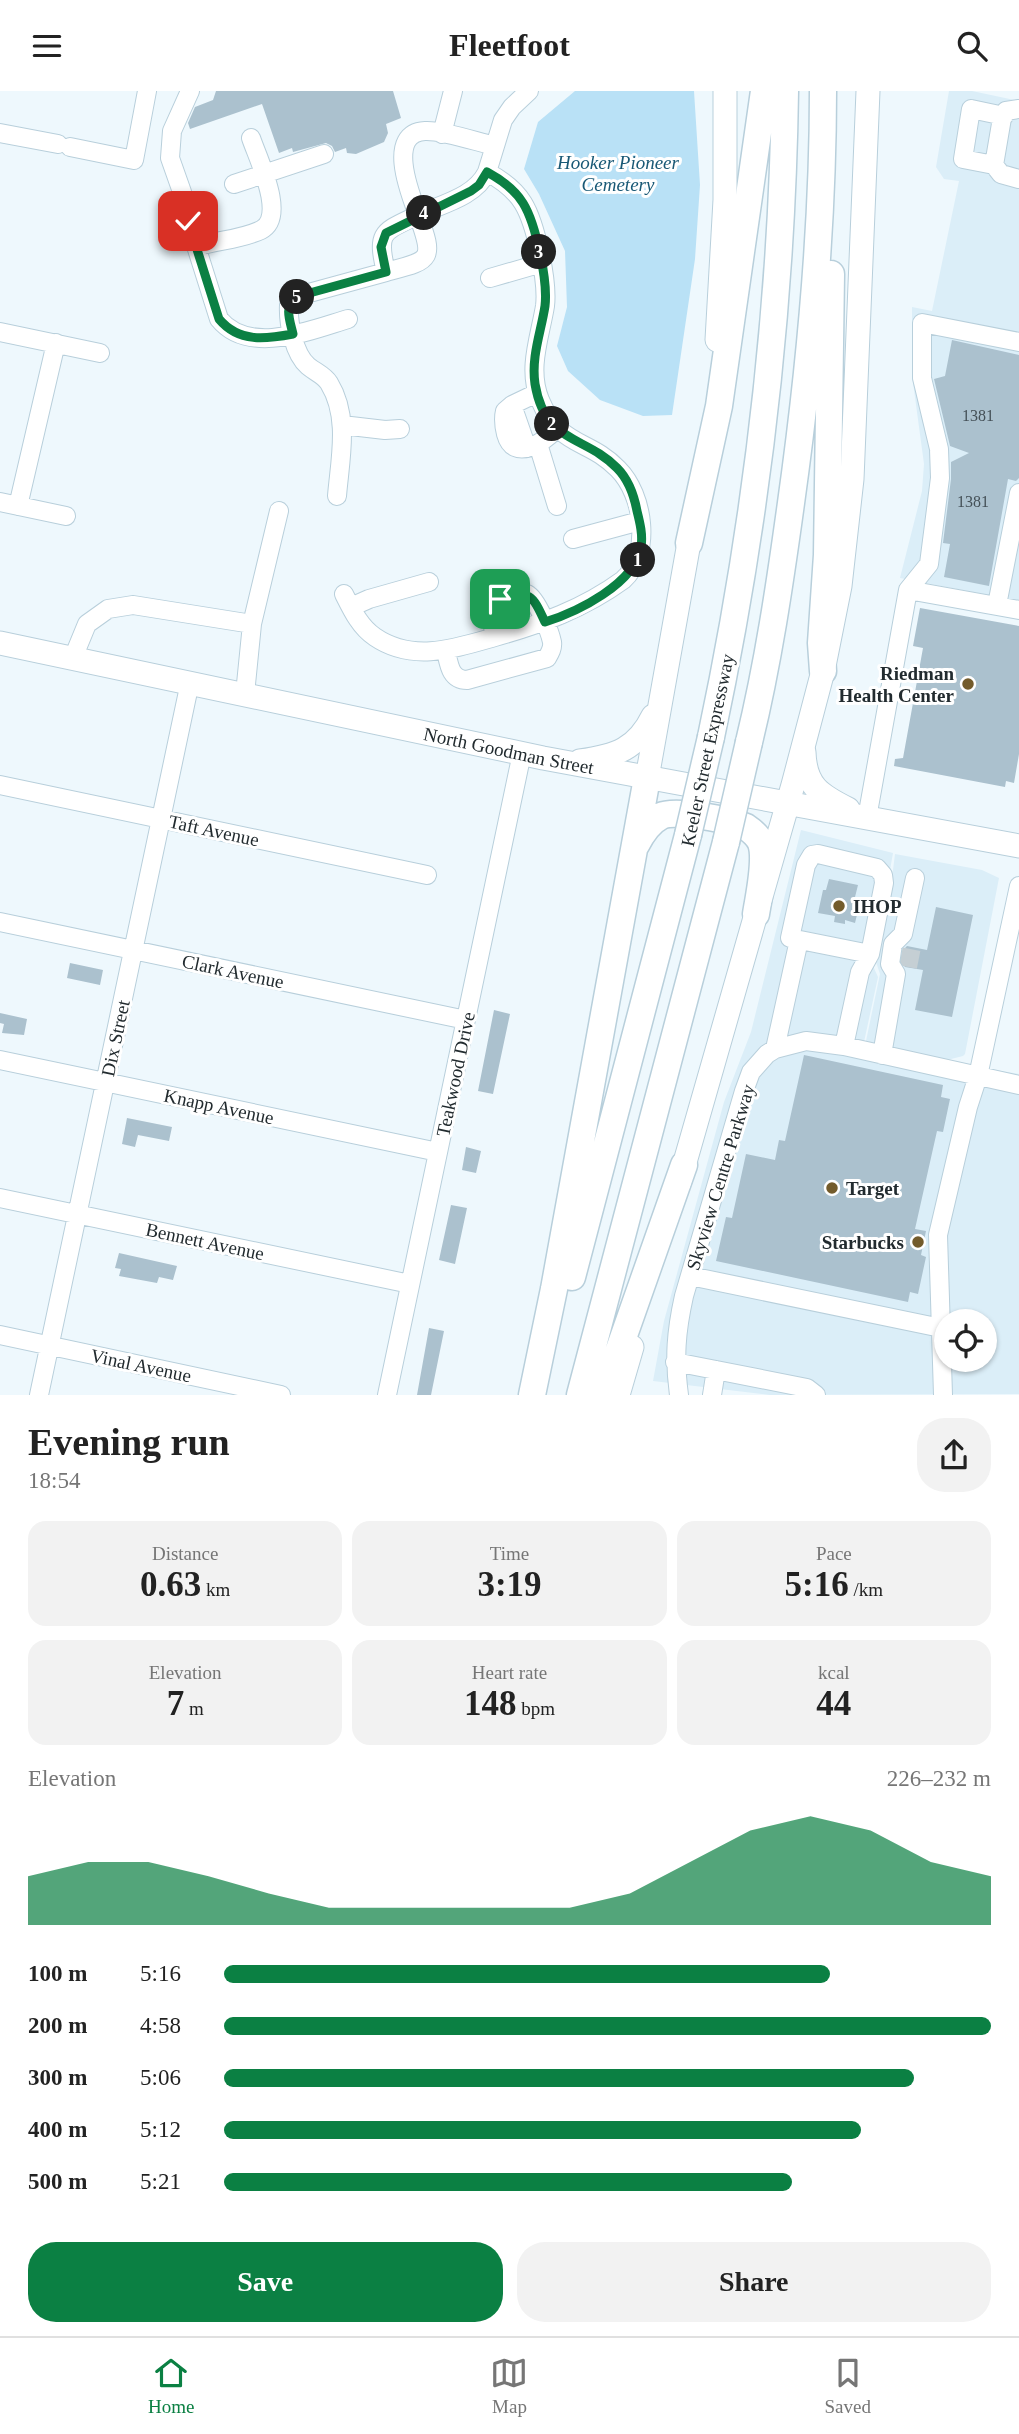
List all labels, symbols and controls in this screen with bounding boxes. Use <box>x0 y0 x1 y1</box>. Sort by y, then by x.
icon: menu <box>28 27 66 65</box>
text: Fleetfoot <box>449 27 570 63</box>
icon: search <box>953 27 991 65</box>
park label: Hooker Pioneer Cemetery <box>556 152 680 195</box>
pin <box>158 191 218 251</box>
pin: 4 <box>406 195 442 231</box>
icon: check <box>169 202 207 240</box>
text: 4 <box>419 202 428 223</box>
pin: 3 <box>522 235 556 269</box>
text: 3 <box>534 241 543 262</box>
pin: 5 <box>280 279 314 315</box>
text: 5 <box>292 286 301 307</box>
pin: 2 <box>534 407 570 441</box>
house number: 1381 <box>962 407 994 424</box>
text: 2 <box>547 413 556 434</box>
house number: 1381 <box>957 493 989 510</box>
pin: 1 <box>620 543 656 577</box>
text: 1 <box>633 549 642 570</box>
pin <box>470 569 530 629</box>
icon: arrive <box>481 580 519 618</box>
street label: Keeler Street Expressway <box>677 651 738 848</box>
place label: Riedman Health Center <box>838 663 955 706</box>
marker: Riedman Health Center <box>960 676 976 692</box>
street label: North Goodman Street <box>422 723 596 778</box>
street label: Taft Avenue <box>167 811 261 850</box>
place label: IHOP <box>853 896 902 917</box>
marker: IHOP <box>831 898 847 914</box>
street label: Clark Avenue <box>180 950 286 993</box>
street label: Dix Street <box>97 997 134 1078</box>
street label: Teakwood Drive <box>432 1010 479 1138</box>
street label: Skyview Centre Parkway <box>682 1081 759 1273</box>
street label: Knapp Avenue <box>162 1085 276 1128</box>
place label: Target <box>846 1178 900 1199</box>
marker: Target <box>824 1180 840 1196</box>
street label: Bennett Avenue <box>144 1219 266 1264</box>
place label: Starbucks <box>822 1232 904 1253</box>
marker: Starbucks <box>910 1234 926 1250</box>
map controls <box>934 1309 997 1372</box>
button: locate <box>934 1309 997 1372</box>
street label: Vinal Avenue <box>89 1345 193 1386</box>
button: share <box>917 1418 991 1492</box>
text: Evening run <box>28 1421 230 1463</box>
text: 18:54 <box>28 1468 80 1493</box>
text: Distance <box>152 1543 218 1564</box>
text: Time <box>490 1543 529 1564</box>
text: Pace <box>816 1543 852 1564</box>
text: 0.63 <box>140 1565 201 1604</box>
text: 3:19 <box>477 1565 542 1604</box>
text: 5:16 <box>785 1565 849 1604</box>
text: km <box>201 1579 230 1600</box>
text: /km <box>849 1579 883 1600</box>
text: Elevation <box>149 1662 222 1683</box>
text: Heart rate <box>472 1662 547 1683</box>
text: kcal <box>818 1662 850 1683</box>
text: 7 <box>167 1684 184 1723</box>
text: 148 <box>464 1684 516 1723</box>
text: 44 <box>816 1684 851 1723</box>
text: m <box>184 1698 204 1719</box>
text: bpm <box>516 1698 555 1719</box>
text: Elevation <box>28 1766 116 1791</box>
text: 226–232 m <box>887 1766 991 1791</box>
text: 100 m <box>28 1961 87 1986</box>
text: 5:16 <box>140 1961 181 1986</box>
text: 200 m <box>28 2013 87 2038</box>
text: 4:58 <box>140 2013 181 2038</box>
text: 300 m <box>28 2065 87 2090</box>
text: 5:06 <box>140 2065 181 2090</box>
text: 400 m <box>28 2117 87 2142</box>
text: 5:12 <box>140 2117 181 2142</box>
text: 500 m <box>28 2169 87 2194</box>
text: 5:21 <box>140 2169 181 2194</box>
button: Save <box>28 2242 503 2322</box>
button: Share <box>517 2242 991 2322</box>
tab: Home <box>148 2354 194 2418</box>
tab: Map <box>490 2354 528 2418</box>
tab: Saved <box>825 2354 871 2418</box>

